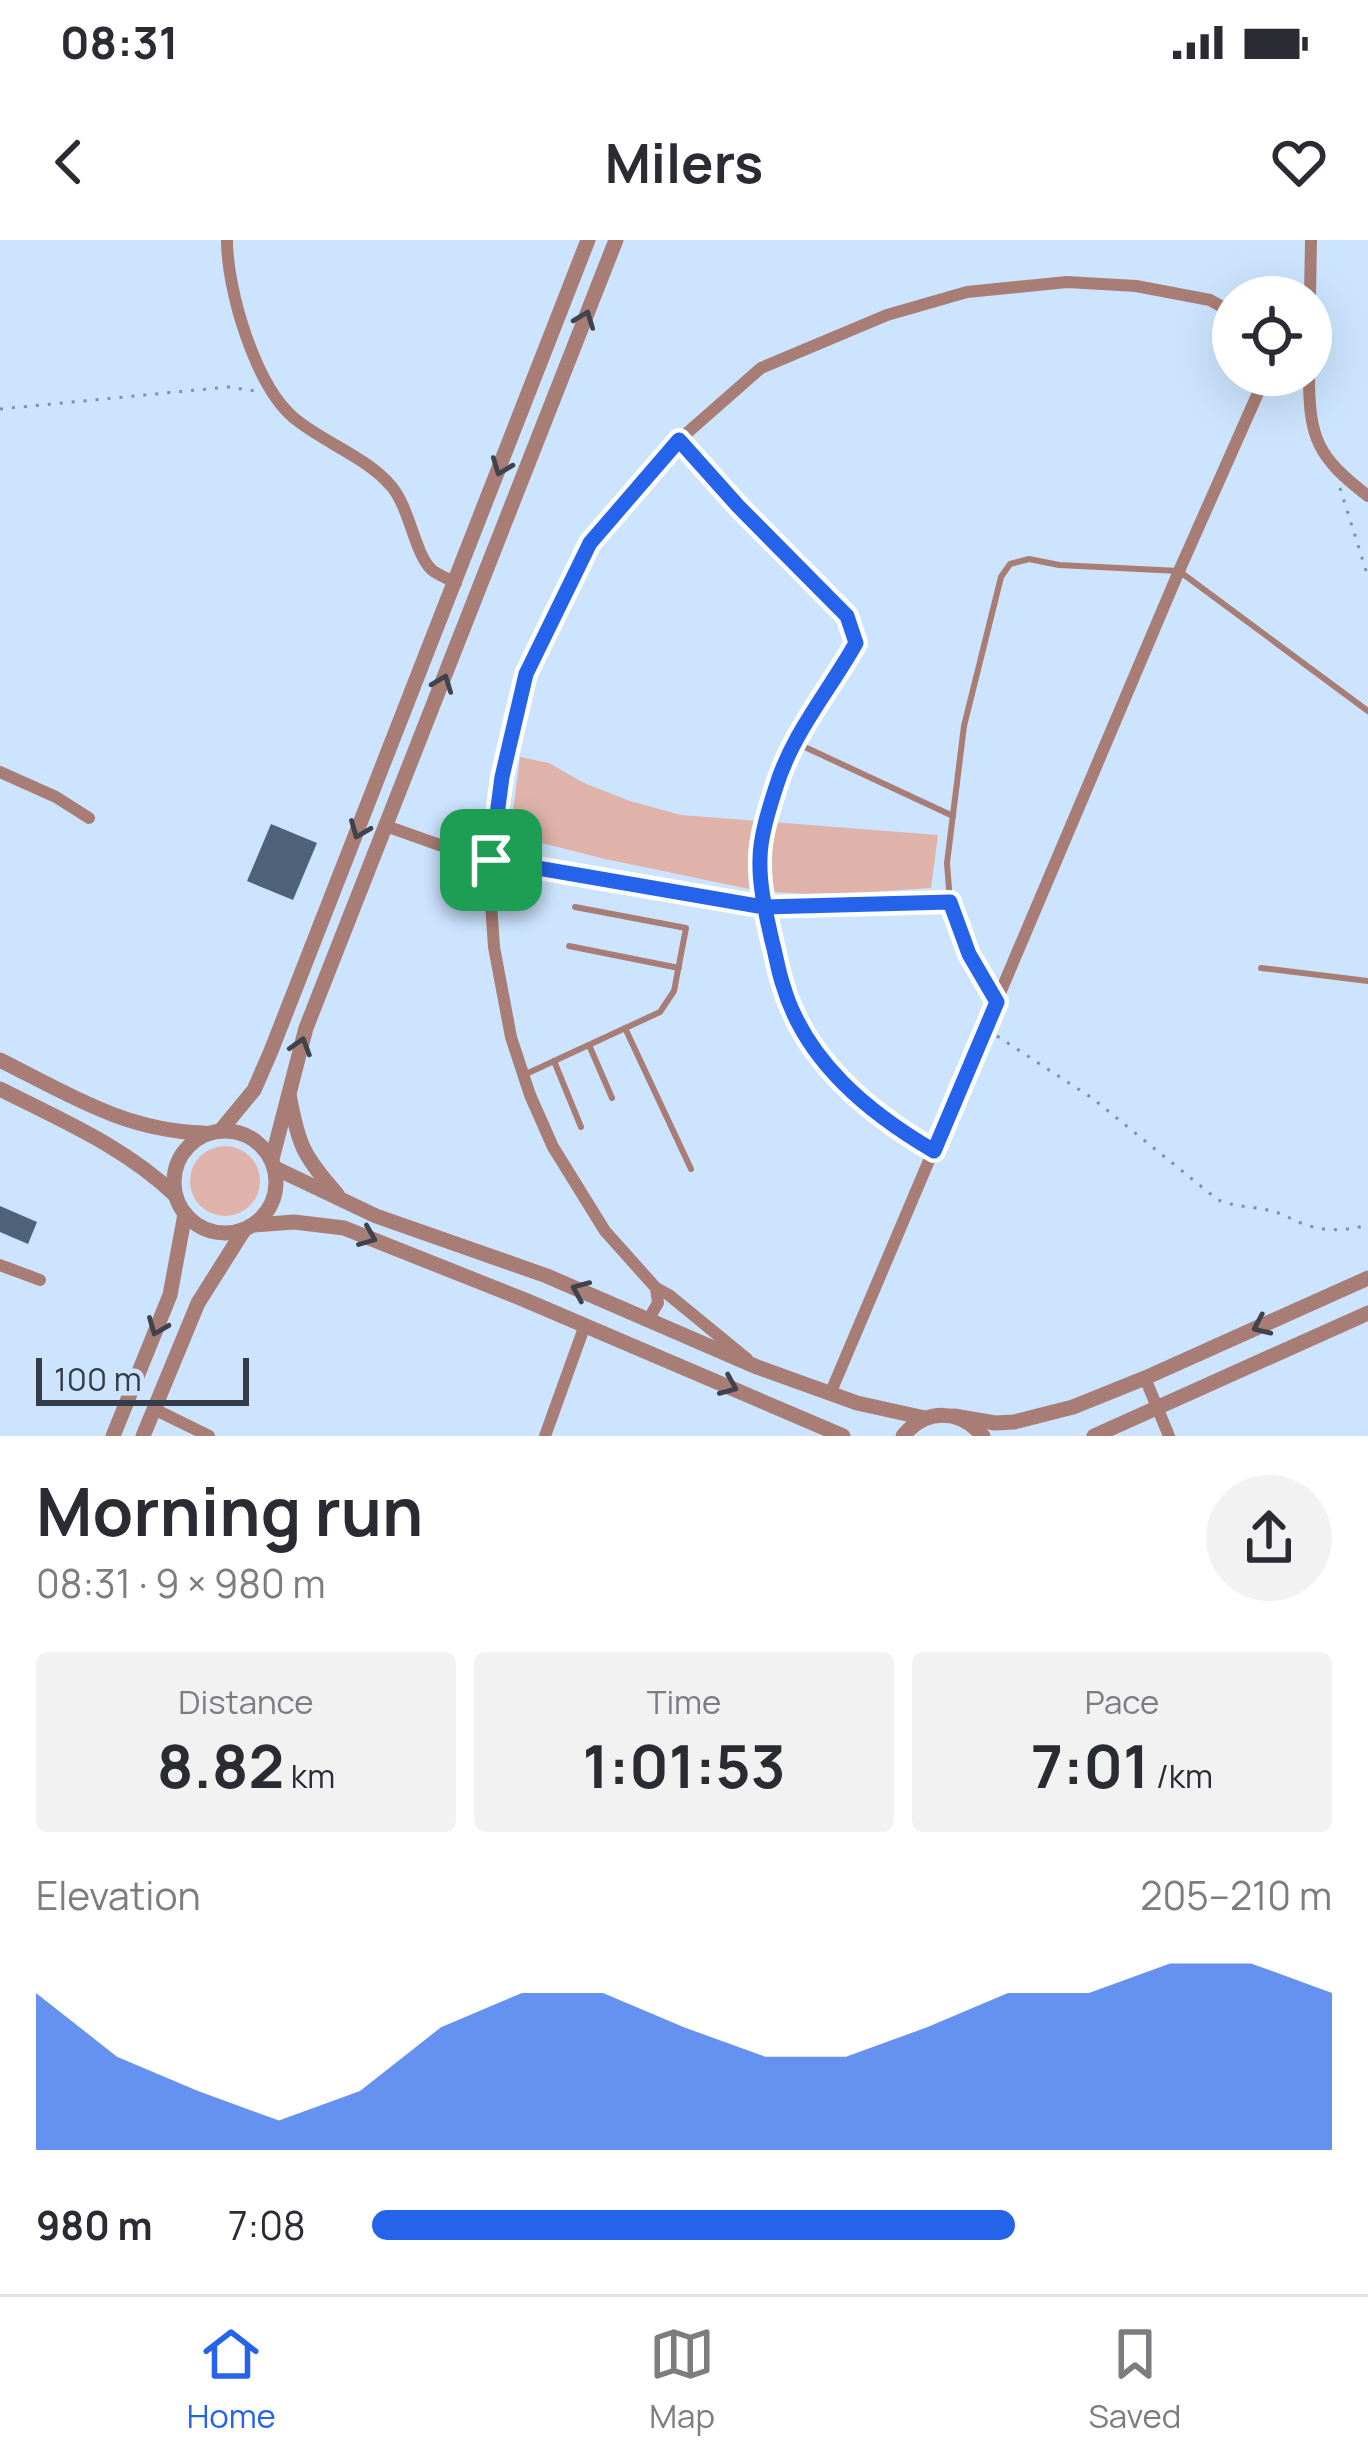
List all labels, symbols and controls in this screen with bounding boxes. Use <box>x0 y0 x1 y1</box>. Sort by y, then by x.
text: 08:31 <box>60 11 178 73</box>
text: Milers <box>605 125 763 199</box>
icon: back <box>36 129 102 195</box>
icon: heart <box>1266 129 1332 195</box>
map controls <box>1212 276 1332 396</box>
button: locate <box>1212 276 1332 396</box>
one-way arrow <box>571 310 595 331</box>
one-way arrow <box>491 455 516 476</box>
one-way arrow <box>428 673 453 694</box>
pin <box>440 809 542 911</box>
one-way arrow <box>348 818 373 839</box>
icon: arrive <box>458 827 524 893</box>
one-way arrow <box>287 1036 312 1057</box>
one-way arrow <box>357 1223 378 1247</box>
one-way arrow <box>570 1280 591 1304</box>
one-way arrow <box>1252 1312 1273 1336</box>
one-way arrow <box>147 1315 171 1336</box>
scale bar <box>36 1352 249 1405</box>
text: 100 m <box>54 1356 142 1401</box>
one-way arrow <box>717 1372 738 1396</box>
text: Morning run <box>36 1466 423 1556</box>
button: share <box>1206 1475 1332 1601</box>
text: 08:31 · 9 × 980 m <box>36 1556 326 1610</box>
text: Distance <box>178 1679 314 1724</box>
text: Time <box>647 1679 721 1724</box>
text: Pace <box>1085 1679 1159 1724</box>
text: 8.82 <box>157 1724 284 1806</box>
text: 1:01:53 <box>582 1724 786 1806</box>
text: 7:01 <box>1031 1724 1149 1806</box>
text: km <box>284 1753 335 1798</box>
text: /km <box>1149 1753 1213 1798</box>
text: Elevation <box>36 1868 201 1922</box>
text: 205–210 m <box>1140 1868 1332 1922</box>
text: 980 m <box>36 2198 153 2252</box>
text: 7:08 <box>228 2198 306 2252</box>
tab: Home <box>187 2321 276 2438</box>
tab: Map <box>649 2321 715 2438</box>
tab: Saved <box>1088 2321 1181 2438</box>

